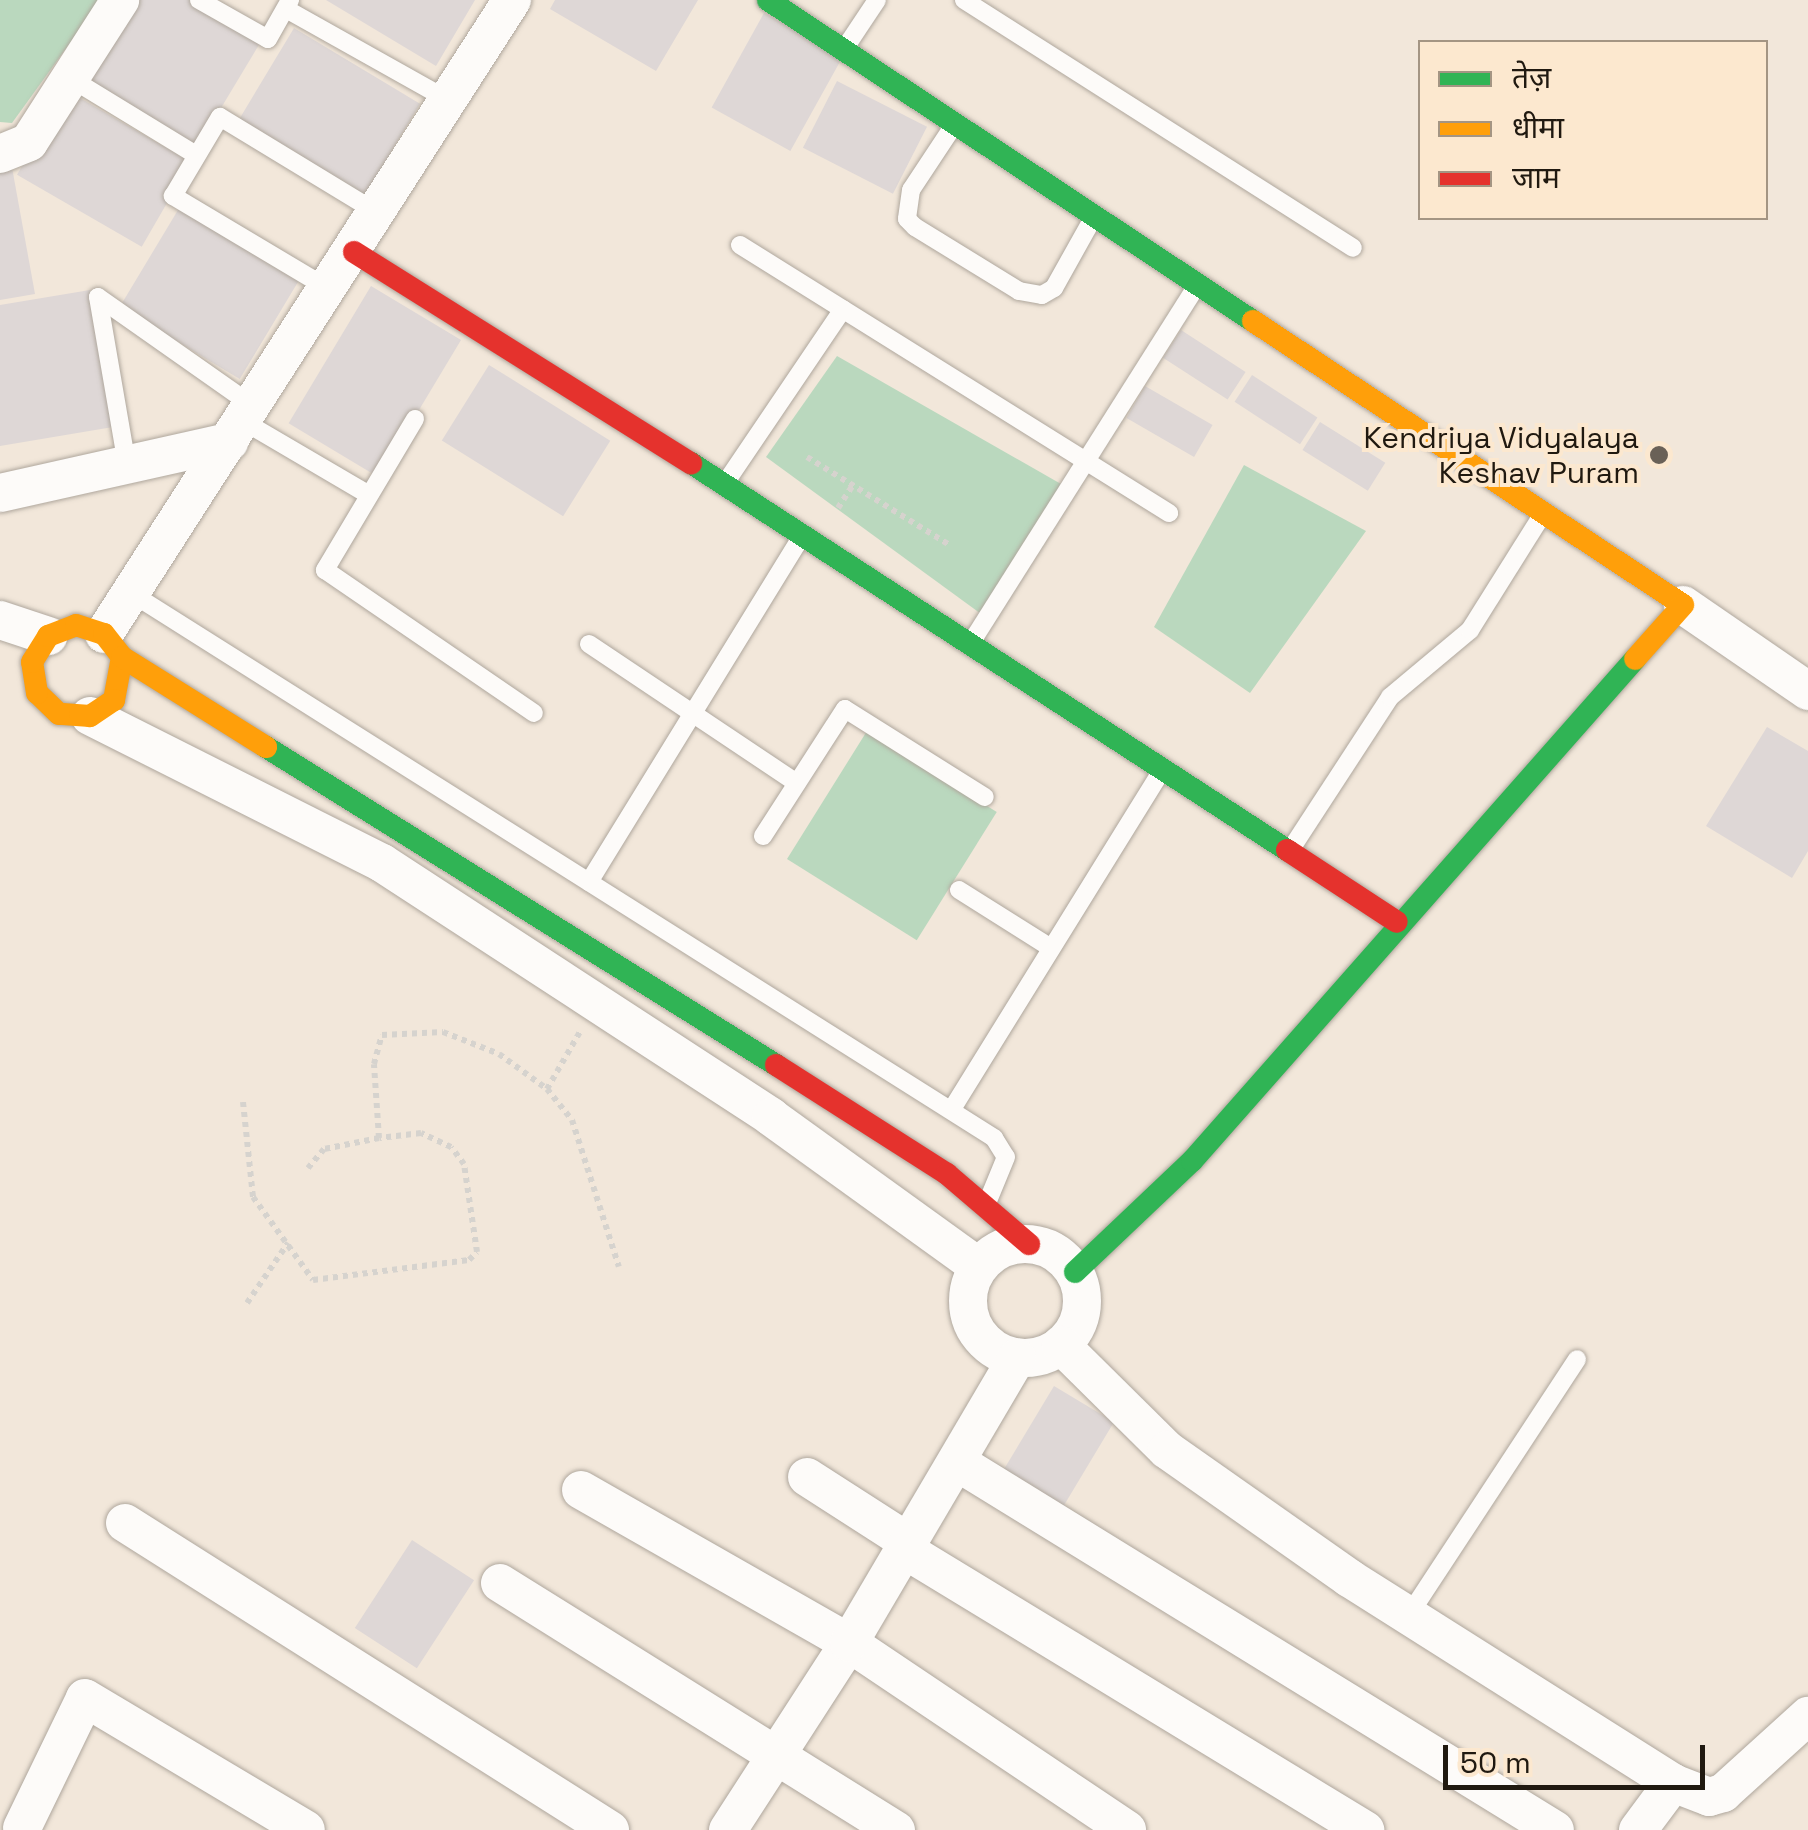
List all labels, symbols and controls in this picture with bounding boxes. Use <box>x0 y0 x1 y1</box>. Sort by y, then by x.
legend <box>1418 40 1768 220</box>
text: तेज़ <box>1512 58 1551 97</box>
text: धीमा <box>1512 108 1564 147</box>
text: जाम <box>1512 158 1560 197</box>
place label: Kendriya Vidyalaya Keshav Puram <box>1363 420 1639 490</box>
marker: Kendriya Vidyalaya Keshav Puram <box>1648 444 1670 466</box>
scale bar <box>1448 1725 1710 1787</box>
text: 50 m <box>1460 1743 1531 1782</box>

